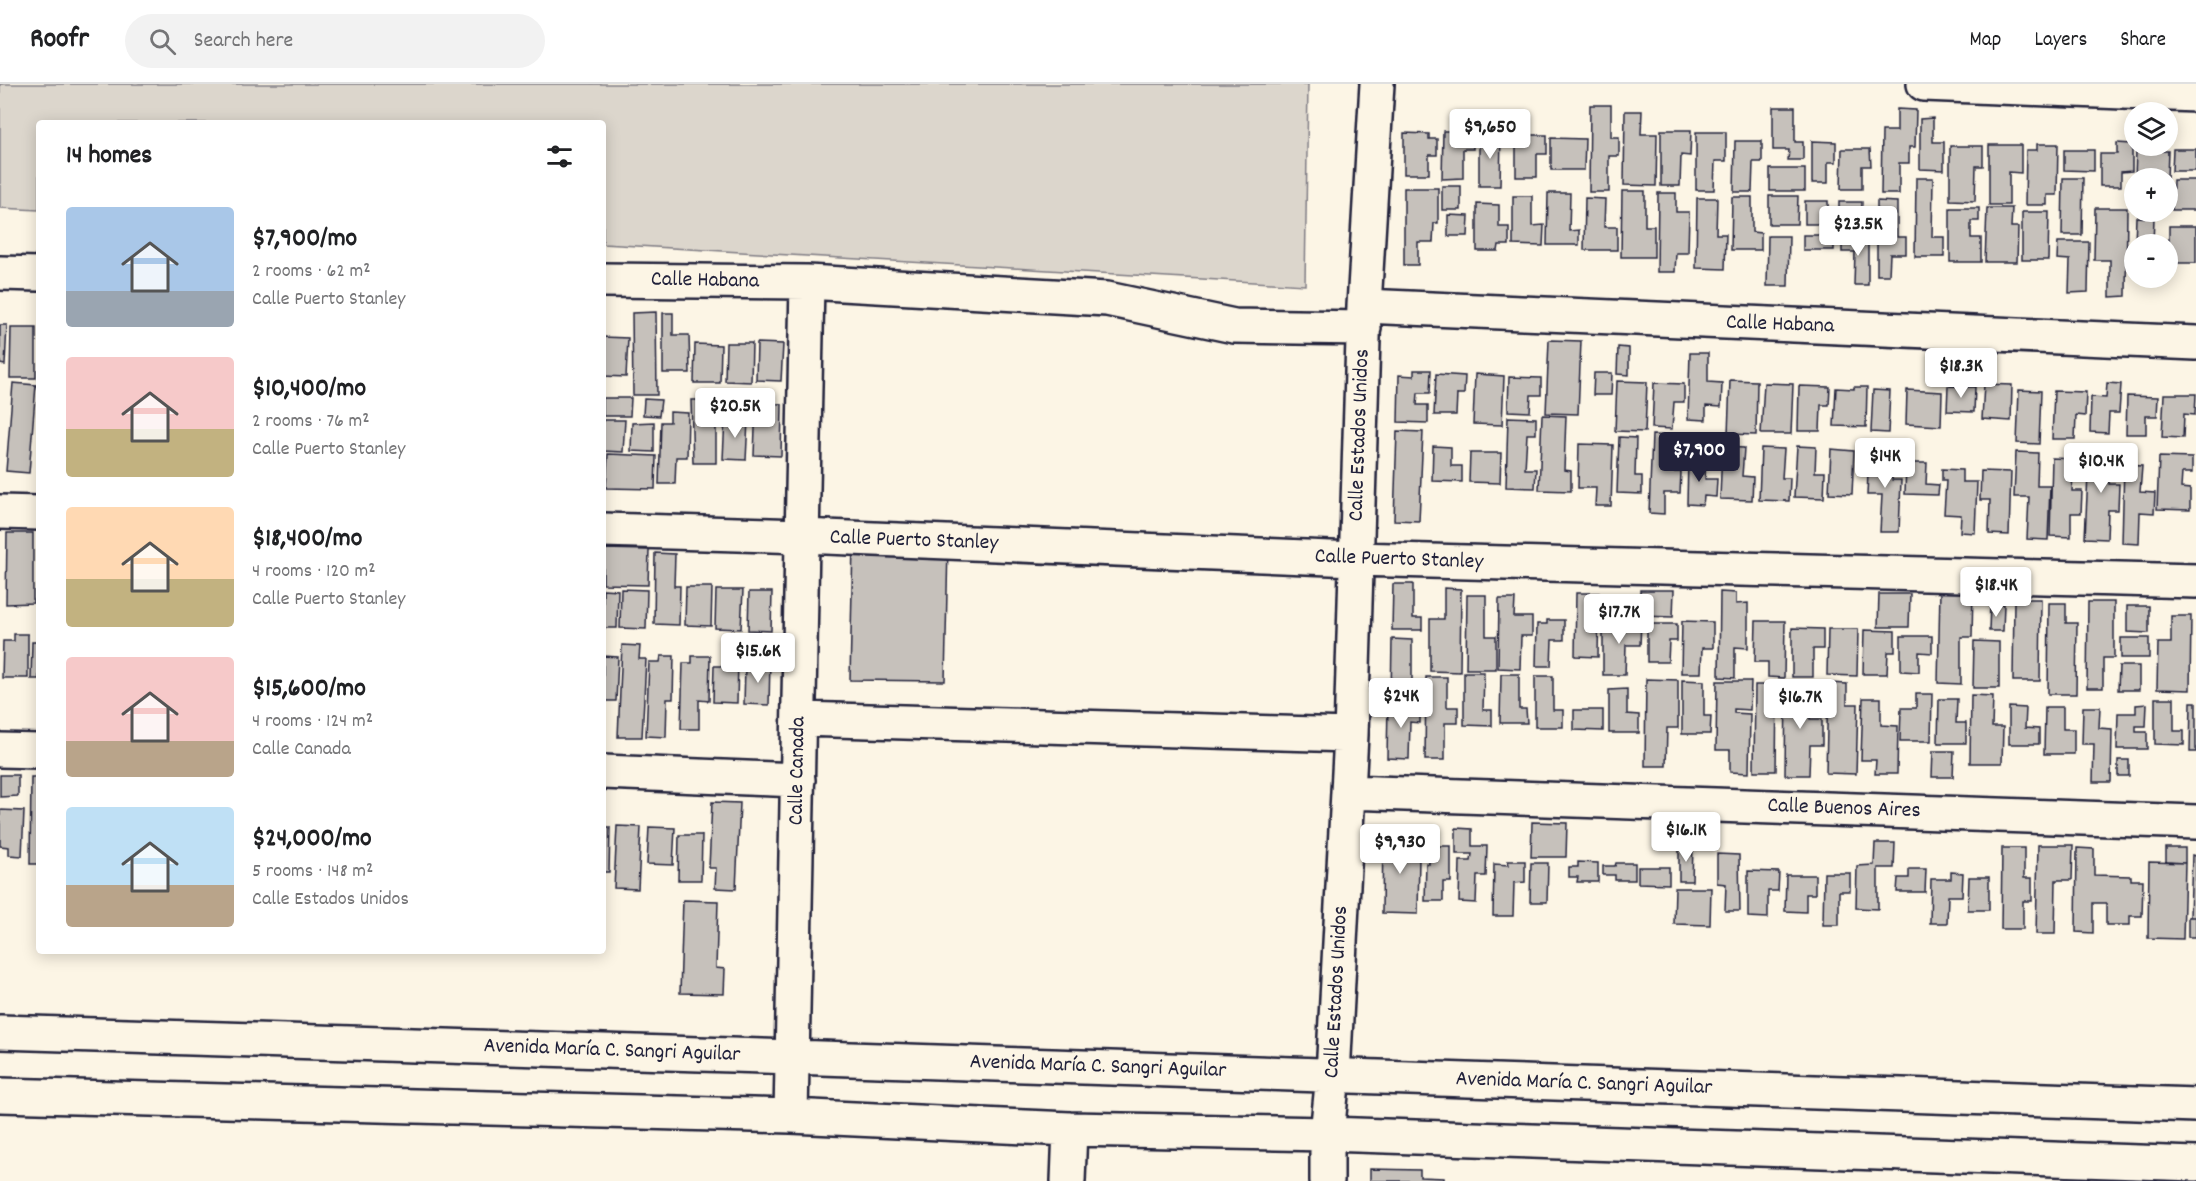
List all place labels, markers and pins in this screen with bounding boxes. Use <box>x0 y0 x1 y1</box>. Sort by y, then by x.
pin: $9,650 <box>1441 109 1539 160</box>
pin: $23.5K <box>1809 206 1907 257</box>
pin: $18.3K <box>1912 348 2010 399</box>
pin: $20.5K <box>686 388 784 439</box>
pin: $7,900 <box>1650 432 1748 483</box>
pin: $14K <box>1849 438 1921 489</box>
pin: $10.4K <box>2052 443 2150 494</box>
pin: $18.4K <box>1947 567 2045 618</box>
pin: $17.7K <box>1570 594 1668 645</box>
pin: $15.6K <box>709 633 807 684</box>
pin: $24K <box>1365 678 1437 729</box>
pin: $16.7K <box>1751 679 1849 730</box>
pin: $16.1K <box>1637 812 1735 863</box>
pin: $9,930 <box>1351 824 1449 875</box>

